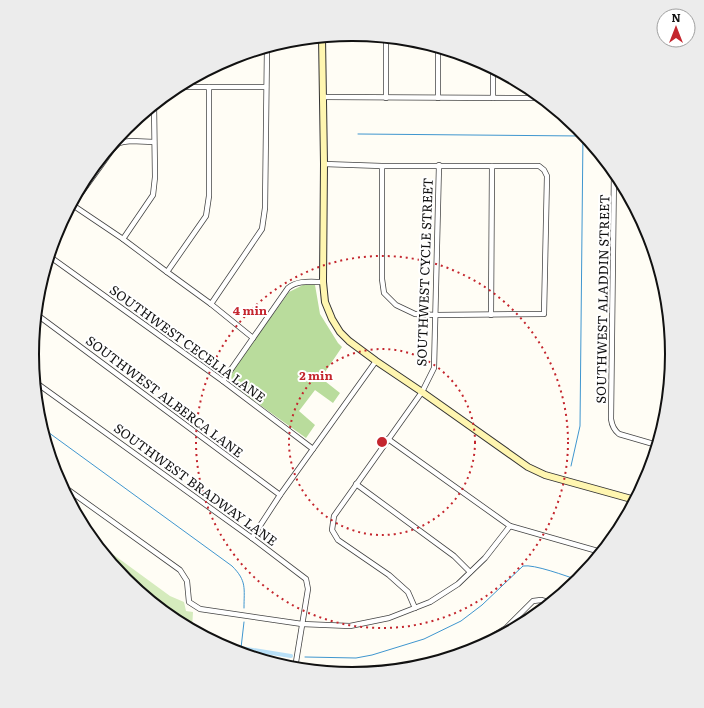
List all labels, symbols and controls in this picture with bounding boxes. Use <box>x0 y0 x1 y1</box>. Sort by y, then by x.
north arrow <box>656 8 696 48</box>
text: N <box>671 9 681 25</box>
street label: SOUTHWEST CYCLE STREET <box>411 177 437 367</box>
street label: SOUTHWEST ALADDIN STREET <box>591 194 613 404</box>
street label: SOUTHWEST CECELIA LANE <box>106 280 270 406</box>
text: 4 min <box>233 301 268 319</box>
street label: SOUTHWEST ALBERCA LANE <box>82 330 248 462</box>
text: 2 min <box>299 366 333 384</box>
street label: SOUTHWEST BRADWAY LANE <box>110 418 282 550</box>
centre of rings <box>375 435 389 449</box>

